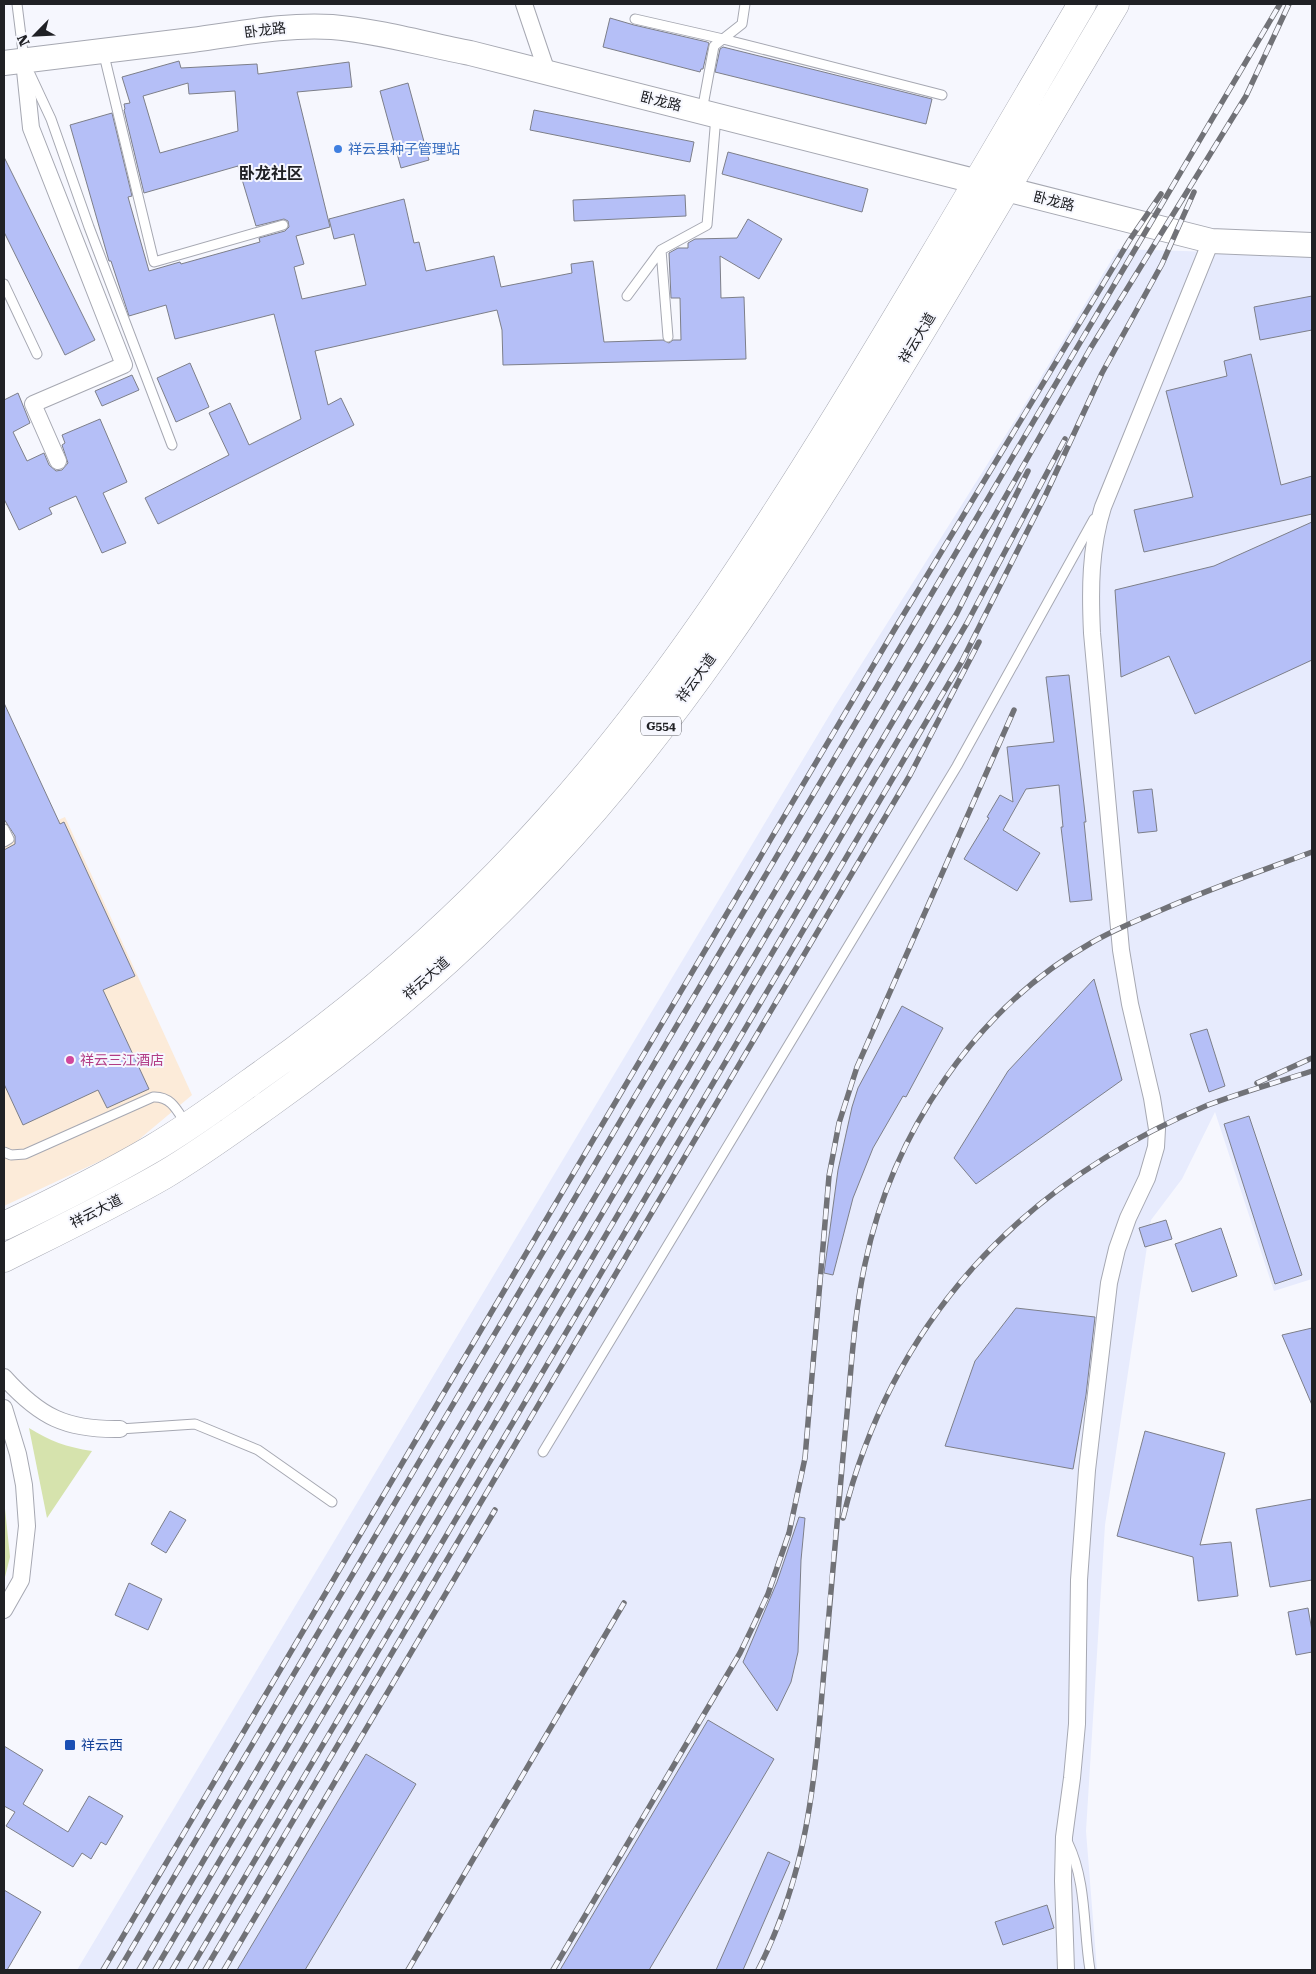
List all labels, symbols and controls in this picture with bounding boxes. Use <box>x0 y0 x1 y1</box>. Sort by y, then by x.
north arrow <box>10 10 60 60</box>
street label: 卧龙路 <box>243 20 287 40</box>
text: N <box>14 32 33 48</box>
street label: 卧龙路 <box>639 88 683 114</box>
place label: 祥云县种子管理站 <box>348 141 460 157</box>
marker: 祥云县种子管理站 <box>332 143 344 155</box>
district label: 卧龙社区 <box>239 164 303 183</box>
street label: 卧龙路 <box>1032 188 1076 214</box>
street label: 祥云大道 <box>896 310 938 366</box>
street label: 祥云大道 <box>673 651 719 705</box>
road number: G554 <box>641 716 681 736</box>
street label: 祥云大道 <box>400 954 452 1002</box>
place label: 祥云三江酒店 <box>80 1052 164 1068</box>
marker: 祥云三江酒店 <box>64 1054 76 1066</box>
street label: 祥云大道 <box>67 1191 125 1231</box>
place label: 祥云西 <box>81 1737 123 1753</box>
marker: 祥云西 <box>63 1738 77 1752</box>

